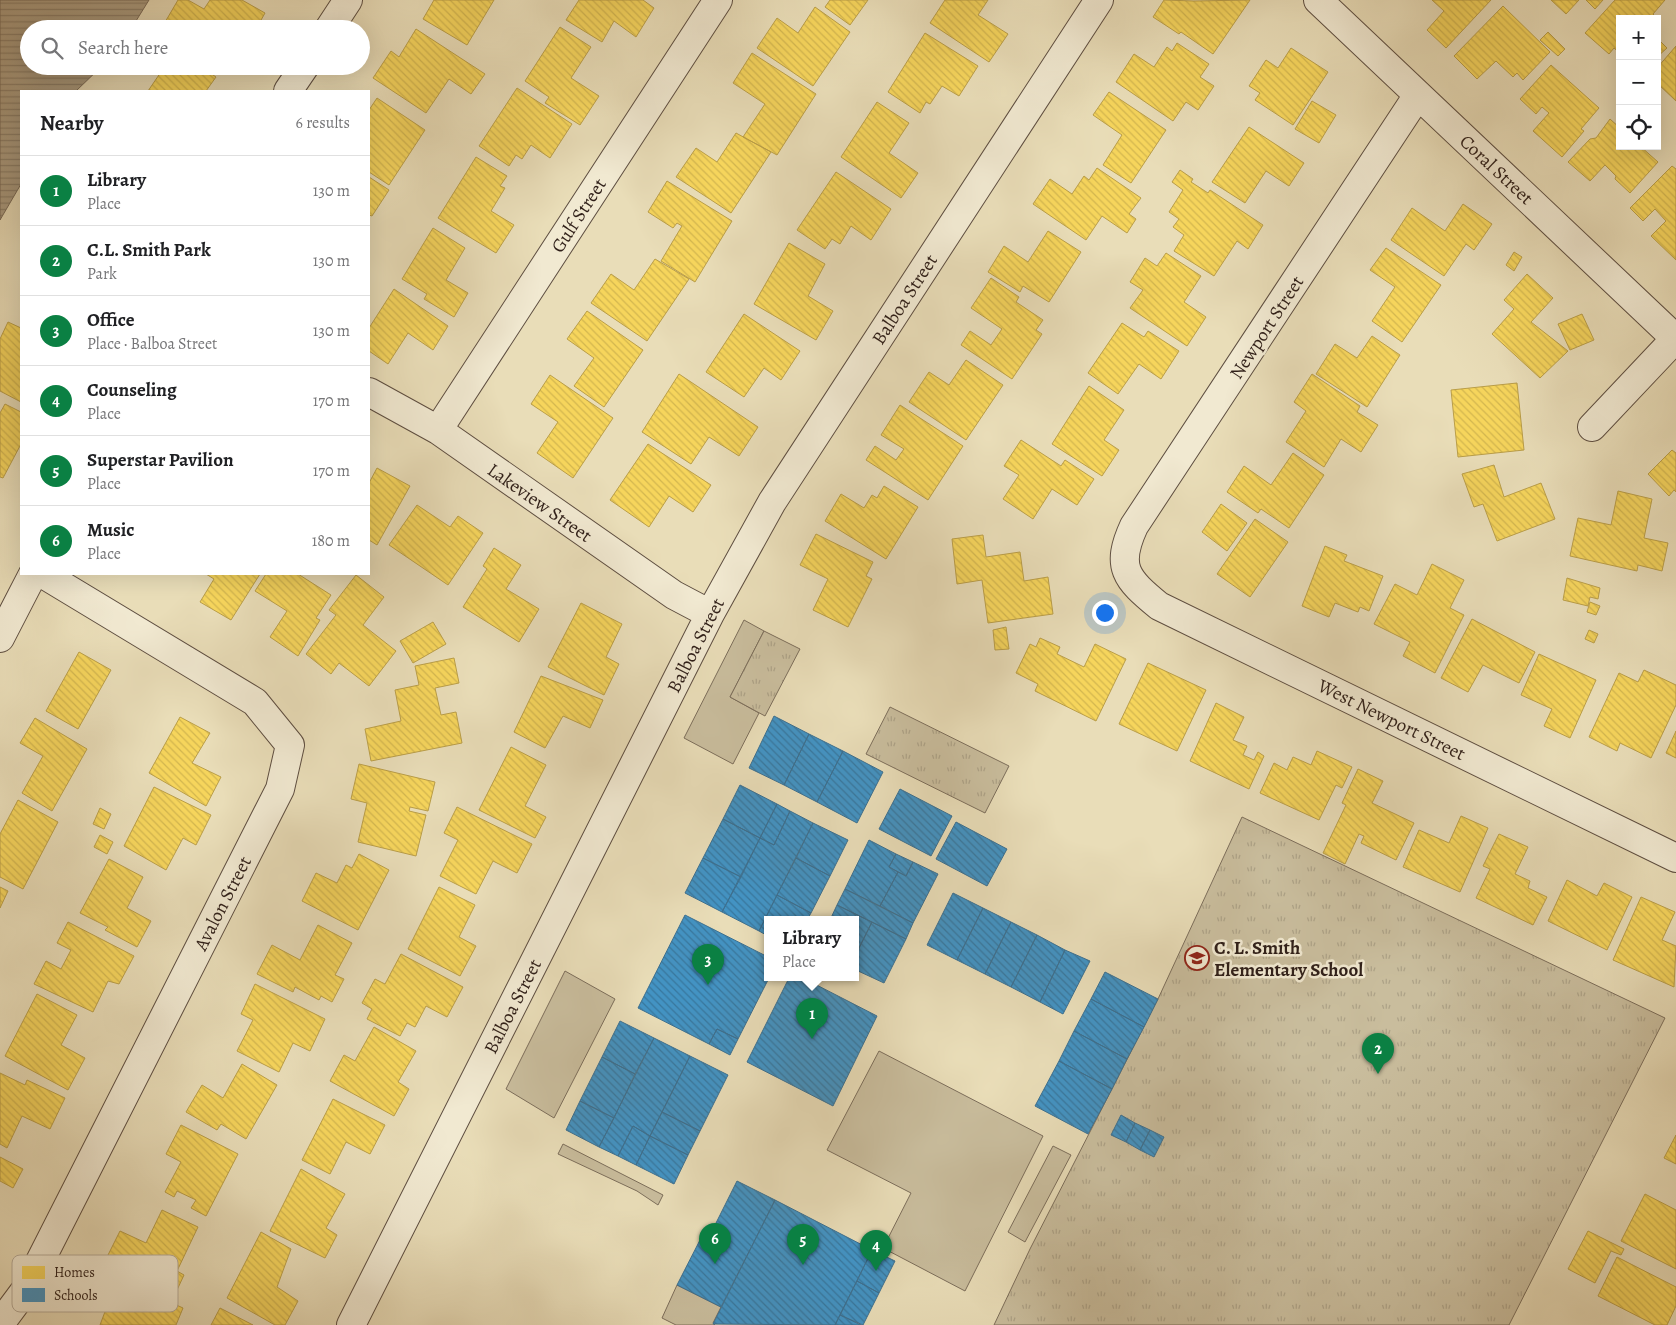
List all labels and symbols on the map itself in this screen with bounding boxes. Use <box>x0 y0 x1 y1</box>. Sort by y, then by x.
street label: Coral Street <box>1454 129 1539 211</box>
street label: Gulf Street <box>545 173 613 258</box>
street label: Balboa Street <box>866 249 944 350</box>
street label: Newport Street <box>1224 271 1310 384</box>
street label: Lakeview Street <box>482 457 597 549</box>
street label: Balboa Street <box>661 594 731 697</box>
your location <box>1092 600 1118 626</box>
street label: West Newport Street <box>1313 672 1470 767</box>
street label: Avalon Street <box>188 852 258 956</box>
place label: C. L. Smith Elementary School <box>1214 935 1363 983</box>
pin: 3 <box>692 944 724 985</box>
school or university icon: C. L. Smith Elementary School <box>1184 945 1210 971</box>
street label: Balboa Street <box>478 955 548 1058</box>
pin: 1 <box>796 998 828 1039</box>
pin: 2 <box>1362 1033 1394 1074</box>
pin: 6 <box>699 1223 731 1264</box>
pin: 5 <box>787 1224 819 1265</box>
pin: 4 <box>860 1230 892 1271</box>
legend <box>12 1255 178 1312</box>
text: Homes <box>54 1263 95 1282</box>
text: Schools <box>54 1286 98 1305</box>

